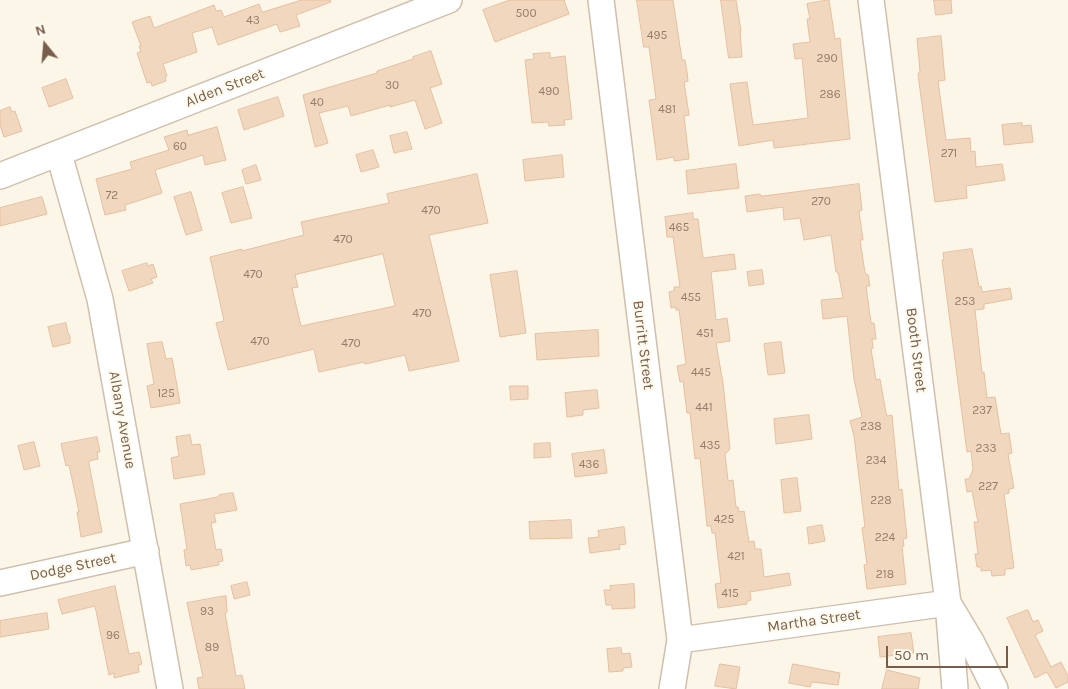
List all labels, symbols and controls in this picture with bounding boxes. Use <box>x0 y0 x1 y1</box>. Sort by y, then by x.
house number: 500 <box>515 7 537 21</box>
house number: 43 <box>246 14 260 28</box>
north arrow <box>20 20 70 70</box>
text: N <box>33 21 48 40</box>
house number: 495 <box>647 29 667 43</box>
house number: 290 <box>816 52 838 66</box>
street label: Alden Street <box>183 65 267 111</box>
house number: 30 <box>385 79 399 93</box>
house number: 490 <box>539 85 559 99</box>
house number: 286 <box>819 88 841 102</box>
house number: 40 <box>310 96 324 110</box>
house number: 481 <box>658 103 676 117</box>
house number: 60 <box>173 140 187 154</box>
house number: 271 <box>941 147 957 161</box>
house number: 72 <box>106 189 118 203</box>
house number: 270 <box>811 195 831 209</box>
house number: 470 <box>421 204 441 218</box>
house number: 465 <box>669 221 689 235</box>
house number: 470 <box>333 233 353 247</box>
house number: 470 <box>243 268 263 282</box>
house number: 455 <box>681 291 701 305</box>
house number: 253 <box>955 295 975 309</box>
street label: Burritt Street <box>629 299 657 391</box>
house number: 470 <box>412 307 432 321</box>
street label: Booth Street <box>902 307 930 393</box>
house number: 451 <box>696 327 714 341</box>
house number: 470 <box>250 335 270 349</box>
house number: 470 <box>341 337 361 351</box>
house number: 445 <box>691 366 711 380</box>
street label: Albany Avenue <box>105 370 139 470</box>
house number: 125 <box>157 387 175 401</box>
house number: 441 <box>695 401 713 415</box>
house number: 237 <box>972 404 992 418</box>
house number: 238 <box>860 420 882 434</box>
house number: 435 <box>700 439 720 453</box>
house number: 233 <box>975 442 997 456</box>
house number: 234 <box>866 454 886 468</box>
house number: 436 <box>579 458 599 472</box>
house number: 227 <box>978 480 998 494</box>
house number: 228 <box>870 494 892 508</box>
house number: 425 <box>714 513 734 527</box>
house number: 224 <box>875 531 895 545</box>
street label: Dodge Street <box>28 549 118 585</box>
house number: 421 <box>727 550 745 564</box>
house number: 218 <box>876 568 894 582</box>
house number: 415 <box>721 587 739 601</box>
house number: 93 <box>200 605 214 619</box>
street label: Martha Street <box>766 606 862 636</box>
house number: 96 <box>106 629 120 643</box>
scale bar <box>888 636 1010 668</box>
house number: 89 <box>205 641 219 655</box>
text: 50 m <box>894 646 929 664</box>

